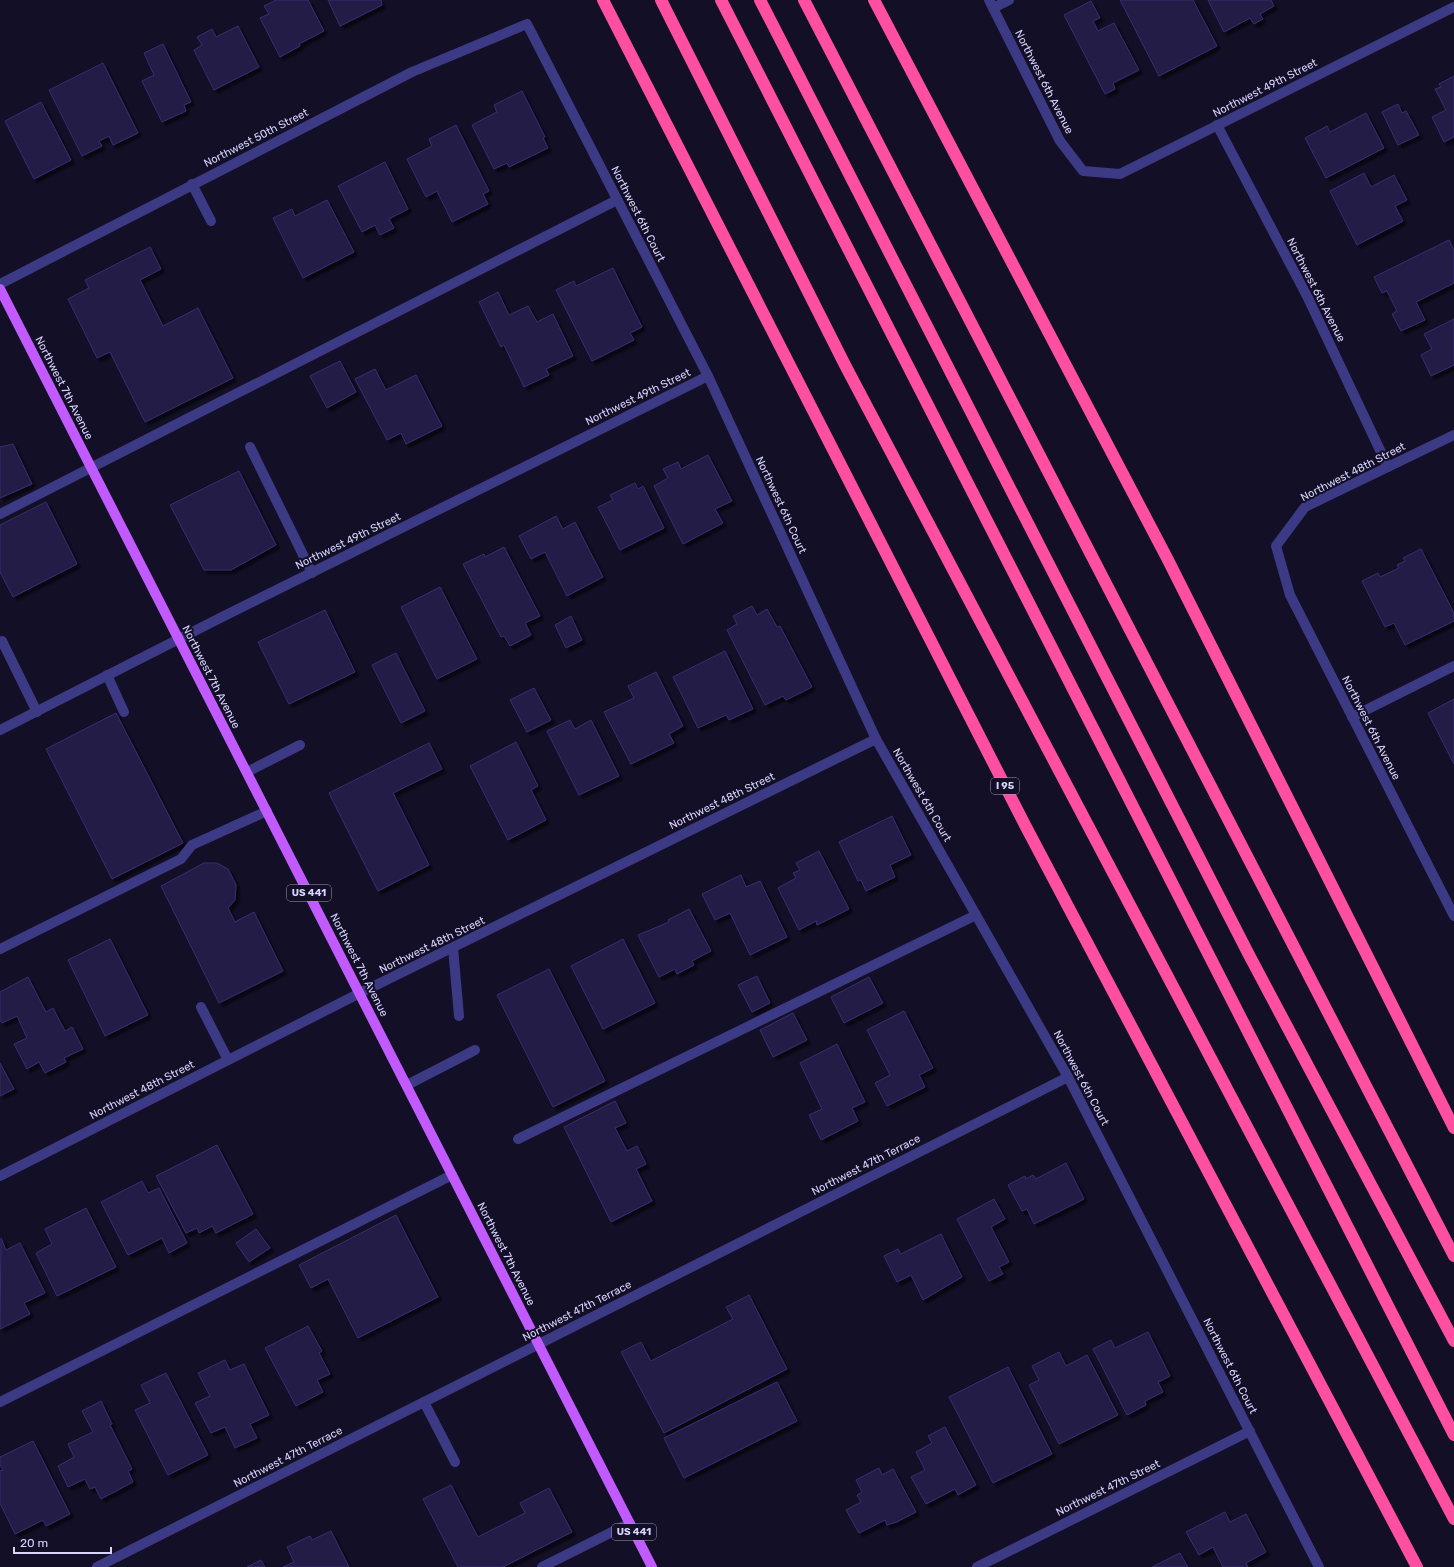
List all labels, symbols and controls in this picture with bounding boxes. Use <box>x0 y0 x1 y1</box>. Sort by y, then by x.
street label: Northwest 6th Avenue <box>1012 28 1076 136</box>
street label: Northwest 49th Street <box>1211 56 1320 120</box>
street label: Northwest 50th Street <box>202 106 311 170</box>
street label: Northwest 6th Court <box>608 164 668 265</box>
street label: Northwest 6th Avenue <box>1284 236 1348 344</box>
street label: Northwest 7th Avenue <box>32 334 96 442</box>
street label: Northwest 49th Street <box>583 366 693 428</box>
street label: Northwest 48th Street <box>1298 440 1408 504</box>
street label: Northwest 6th Court <box>753 454 809 556</box>
street label: Northwest 49th Street <box>293 510 403 572</box>
street label: Northwest 7th Avenue <box>179 623 243 731</box>
street label: Northwest 6th Avenue <box>1339 674 1403 782</box>
street label: Northwest 6th Court <box>890 746 954 845</box>
street label: Northwest 48th Street <box>667 769 778 832</box>
road number: I 95 <box>991 778 1019 794</box>
road number: US 441 <box>287 885 331 901</box>
street label: Northwest 7th Avenue <box>327 911 391 1019</box>
street label: Northwest 48th Street <box>377 913 488 976</box>
street label: Northwest 6th Court <box>1050 1028 1112 1128</box>
street label: Northwest 48th Street <box>87 1058 197 1122</box>
street label: Northwest 47th Terrace <box>809 1132 923 1198</box>
street label: Northwest 7th Avenue <box>474 1200 538 1308</box>
street label: Northwest 47th Terrace <box>520 1278 634 1344</box>
street label: Northwest 6th Court <box>1200 1316 1260 1417</box>
street label: Northwest 47th Terrace <box>231 1424 345 1490</box>
street label: Northwest 47th Street <box>1054 1457 1163 1519</box>
road number: US 441 <box>612 1524 656 1540</box>
scale bar <box>14 1529 111 1555</box>
text: 20 m <box>20 1536 48 1550</box>

